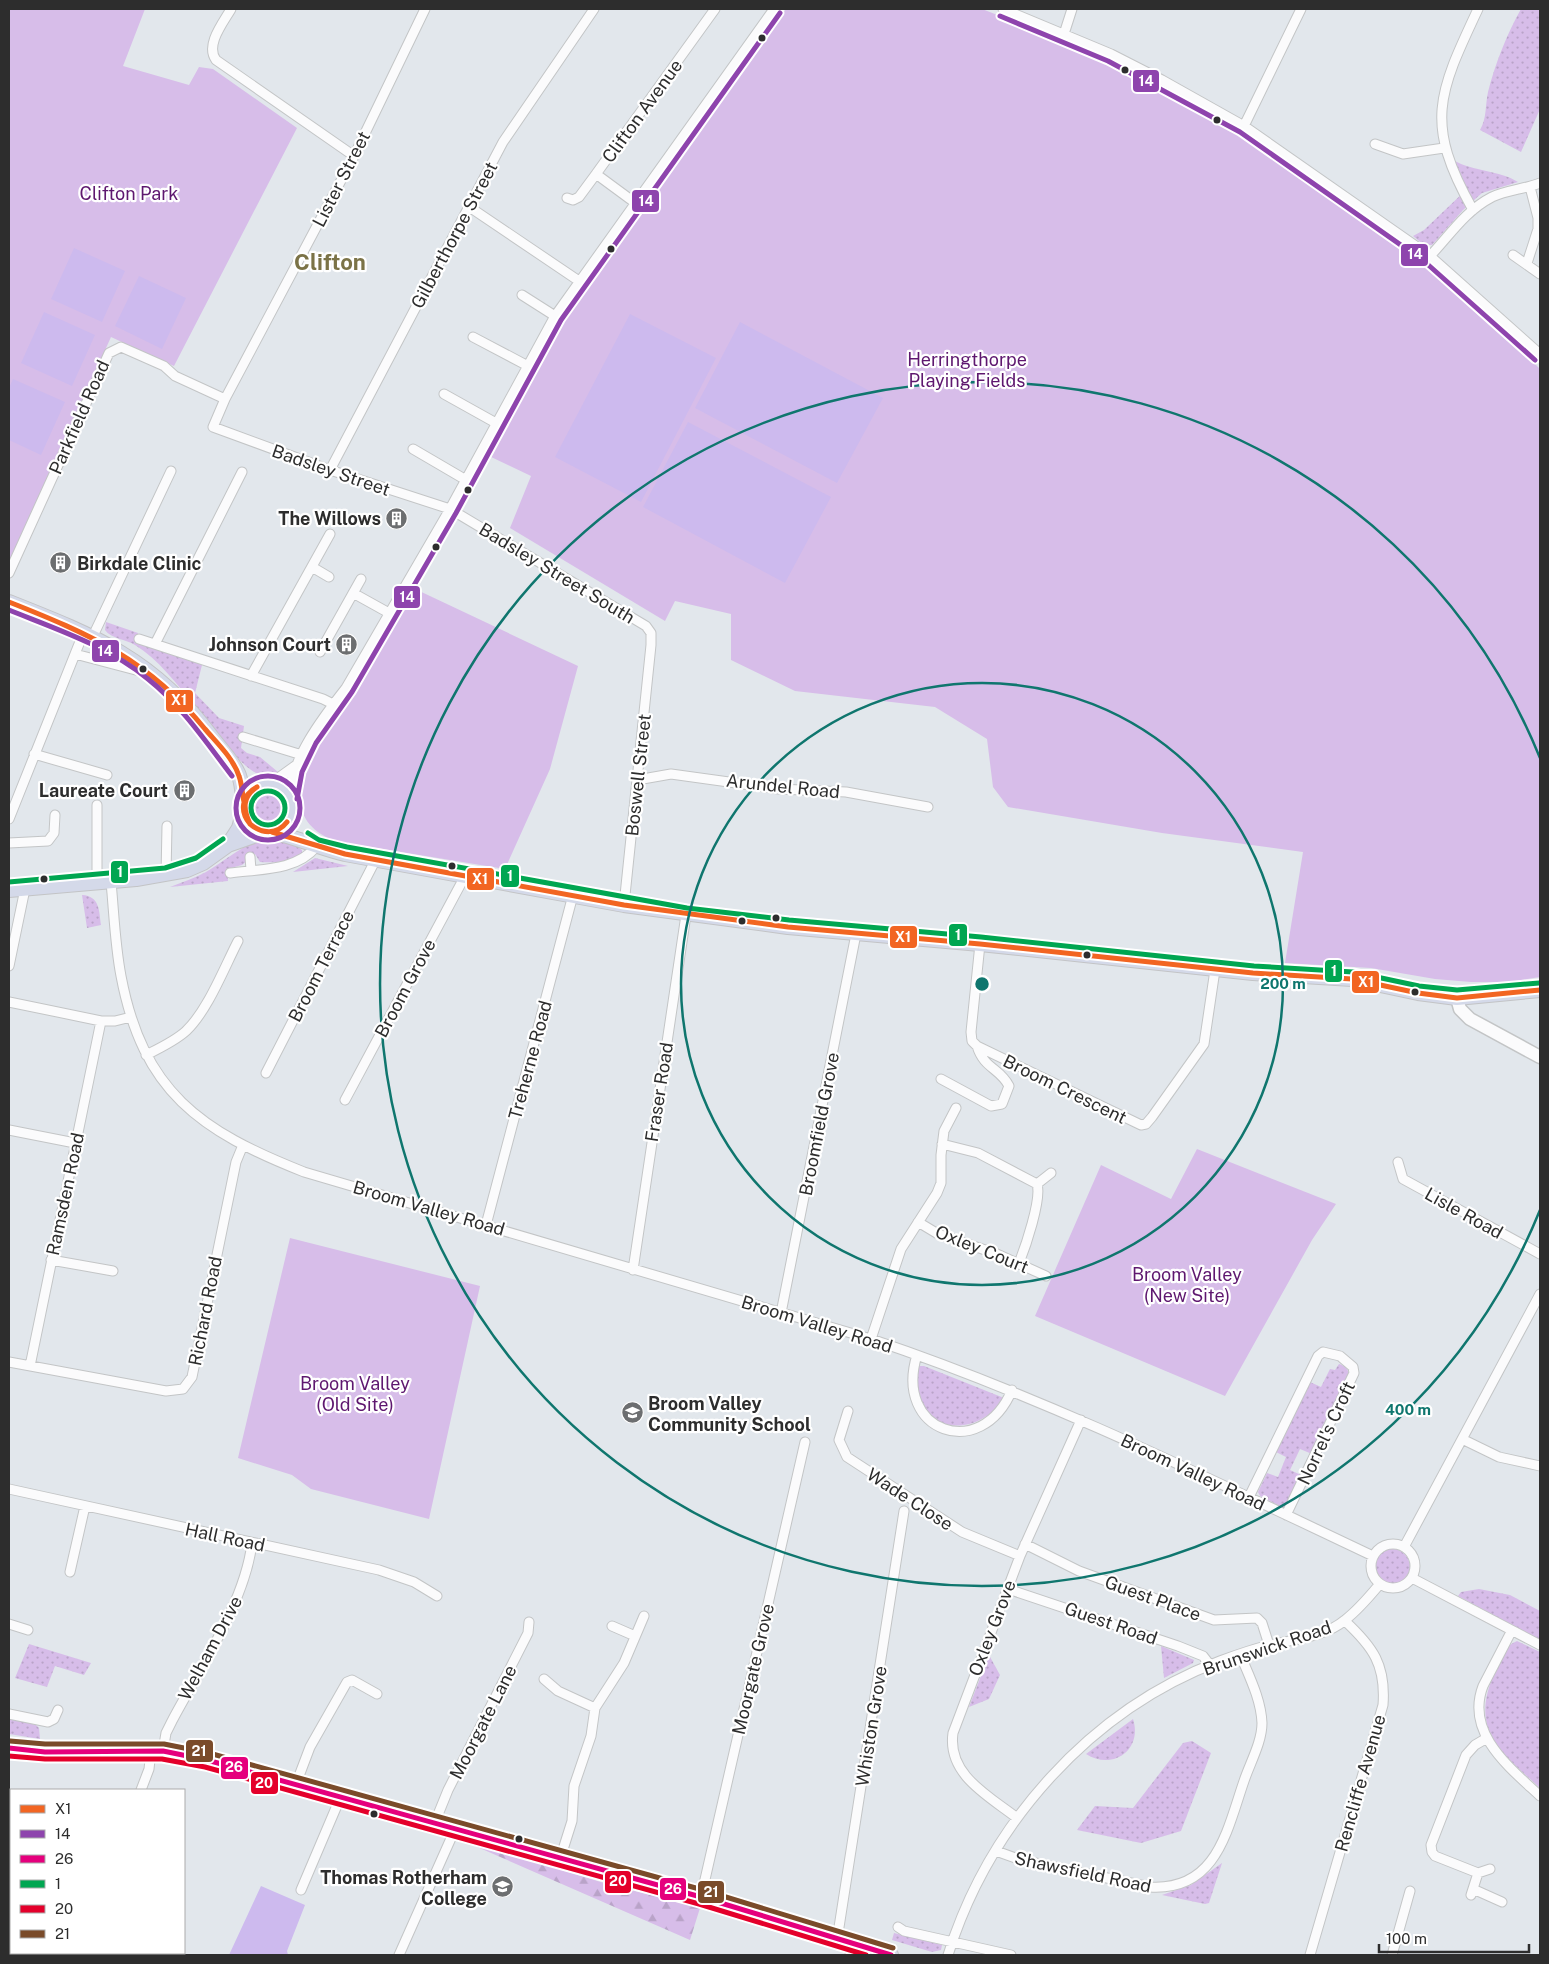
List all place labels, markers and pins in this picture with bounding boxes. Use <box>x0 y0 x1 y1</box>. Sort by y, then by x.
unlabelled marker <box>757 33 767 43</box>
unlabelled marker <box>1120 65 1130 75</box>
unlabelled marker <box>1212 115 1222 125</box>
unlabelled marker <box>606 244 616 254</box>
unlabelled marker <box>463 485 473 495</box>
building icon: The Willows <box>385 506 409 530</box>
place label: The Willows <box>278 508 381 529</box>
unlabelled marker <box>431 542 441 552</box>
building icon: Birkdale Clinic <box>49 551 73 575</box>
place label: Birkdale Clinic <box>77 553 202 574</box>
building icon: Johnson Court <box>335 632 359 656</box>
place label: Johnson Court <box>209 634 331 655</box>
unlabelled marker <box>138 664 148 674</box>
building icon: Laureate Court <box>172 778 196 802</box>
place label: Laureate Court <box>39 780 168 801</box>
unlabelled marker <box>447 861 457 871</box>
unlabelled marker <box>39 874 49 884</box>
unlabelled marker <box>771 913 781 923</box>
unlabelled marker <box>737 916 747 926</box>
unlabelled marker <box>1082 950 1092 960</box>
centre of rings <box>973 975 991 993</box>
unlabelled marker <box>1410 987 1420 997</box>
place label: Broom Valley Community School <box>648 1393 811 1435</box>
school or university icon: Broom Valley Community School <box>620 1401 644 1425</box>
unlabelled marker <box>369 1809 379 1819</box>
unlabelled marker <box>514 1834 524 1844</box>
place label: Thomas Rotherham College <box>320 1867 487 1909</box>
school or university icon: Thomas Rotherham College <box>491 1875 515 1899</box>

